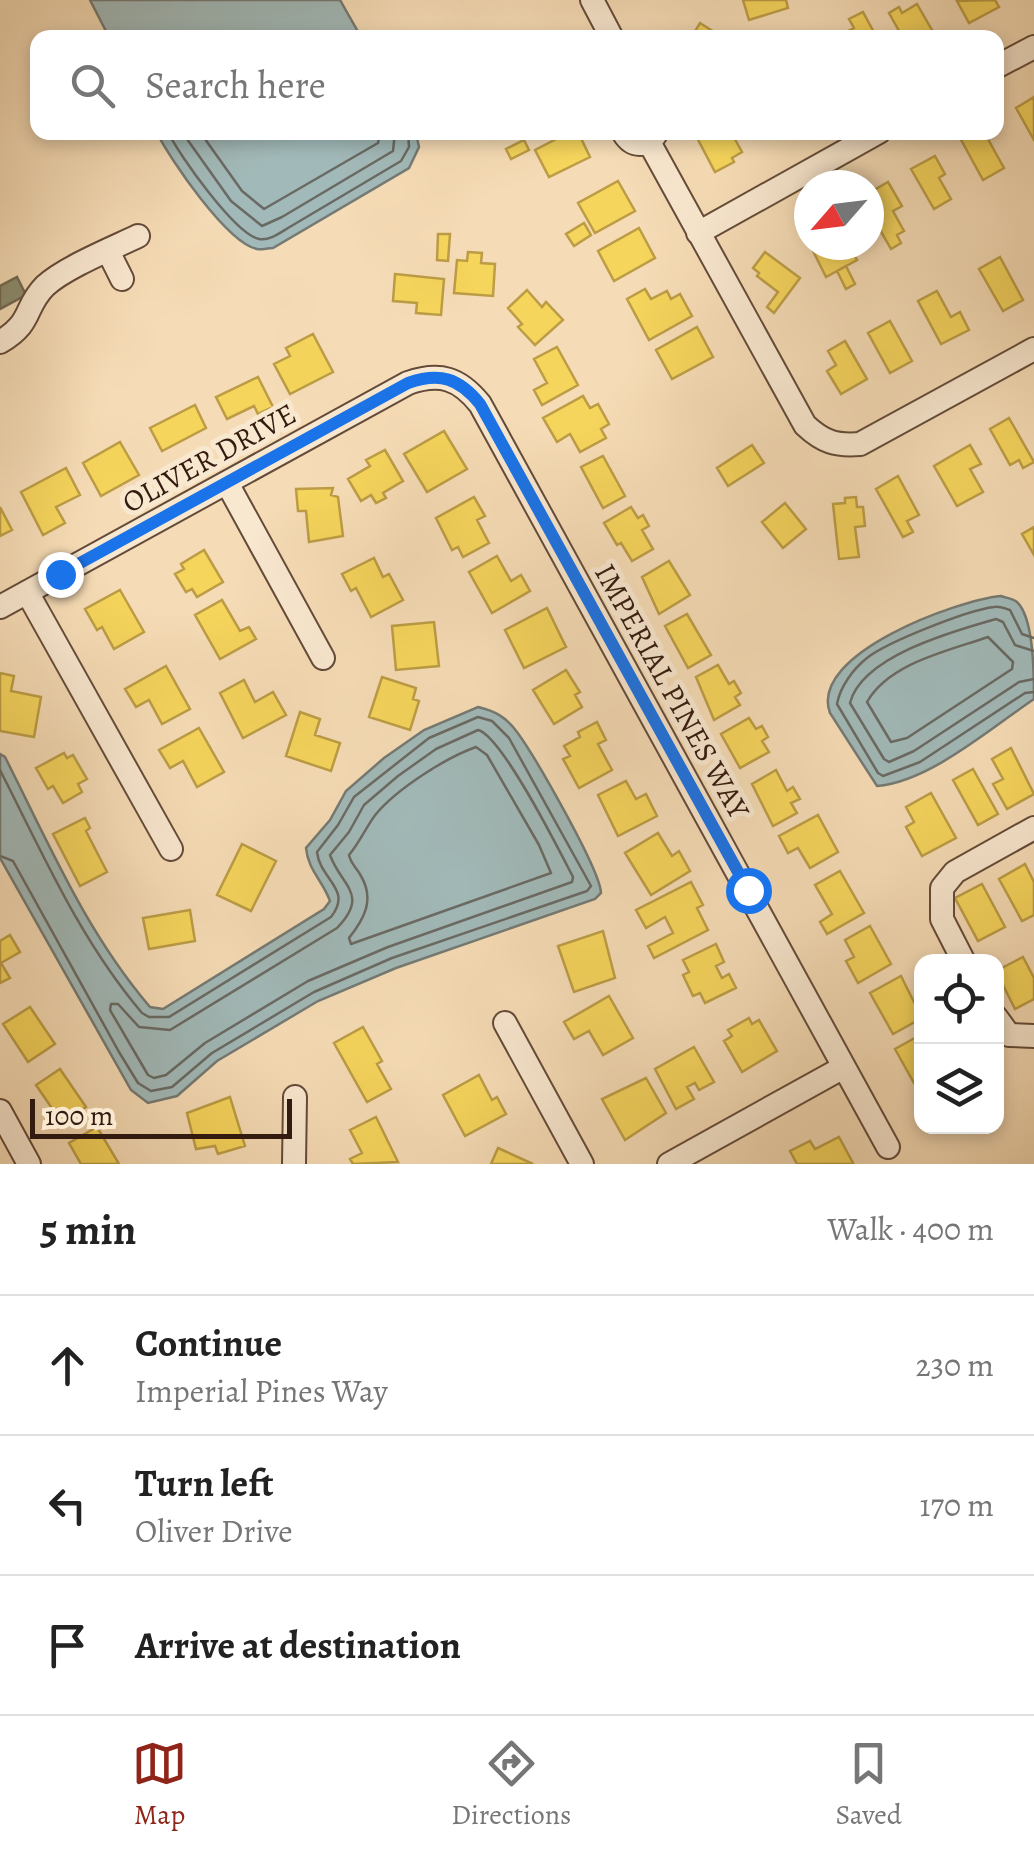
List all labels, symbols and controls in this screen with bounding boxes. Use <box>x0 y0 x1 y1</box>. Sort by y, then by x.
search box <box>30 30 1004 140</box>
icon: search <box>65 58 120 113</box>
text: Search here <box>145 59 326 111</box>
north arrow <box>794 170 884 260</box>
street label: OLIVER DRIVE <box>115 394 303 522</box>
route end <box>38 552 84 598</box>
street label: IMPERIAL PINES WAY <box>585 556 759 826</box>
route start <box>726 868 772 914</box>
map controls <box>914 954 1004 1134</box>
button: locate <box>914 954 1004 1044</box>
button: layers <box>914 1044 1004 1134</box>
scale bar <box>30 1094 292 1138</box>
text: 100 m <box>45 1097 113 1135</box>
text: 5 min <box>40 1201 136 1258</box>
text: Walk · 400 m <box>828 1207 994 1251</box>
text: Continue <box>135 1317 282 1369</box>
icon: ahead <box>40 1338 95 1393</box>
text: 230 m <box>915 1343 994 1387</box>
text: Imperial Pines Way <box>135 1369 388 1413</box>
text: Turn left <box>135 1457 274 1509</box>
icon: left <box>40 1478 95 1533</box>
text: 170 m <box>920 1483 994 1527</box>
text: Oliver Drive <box>135 1509 292 1553</box>
icon: arrive <box>40 1618 95 1673</box>
text: Arrive at destination <box>135 1619 461 1671</box>
tab: Map <box>132 1736 187 1834</box>
tab: Directions <box>451 1736 571 1834</box>
tab: Saved <box>836 1736 902 1834</box>

